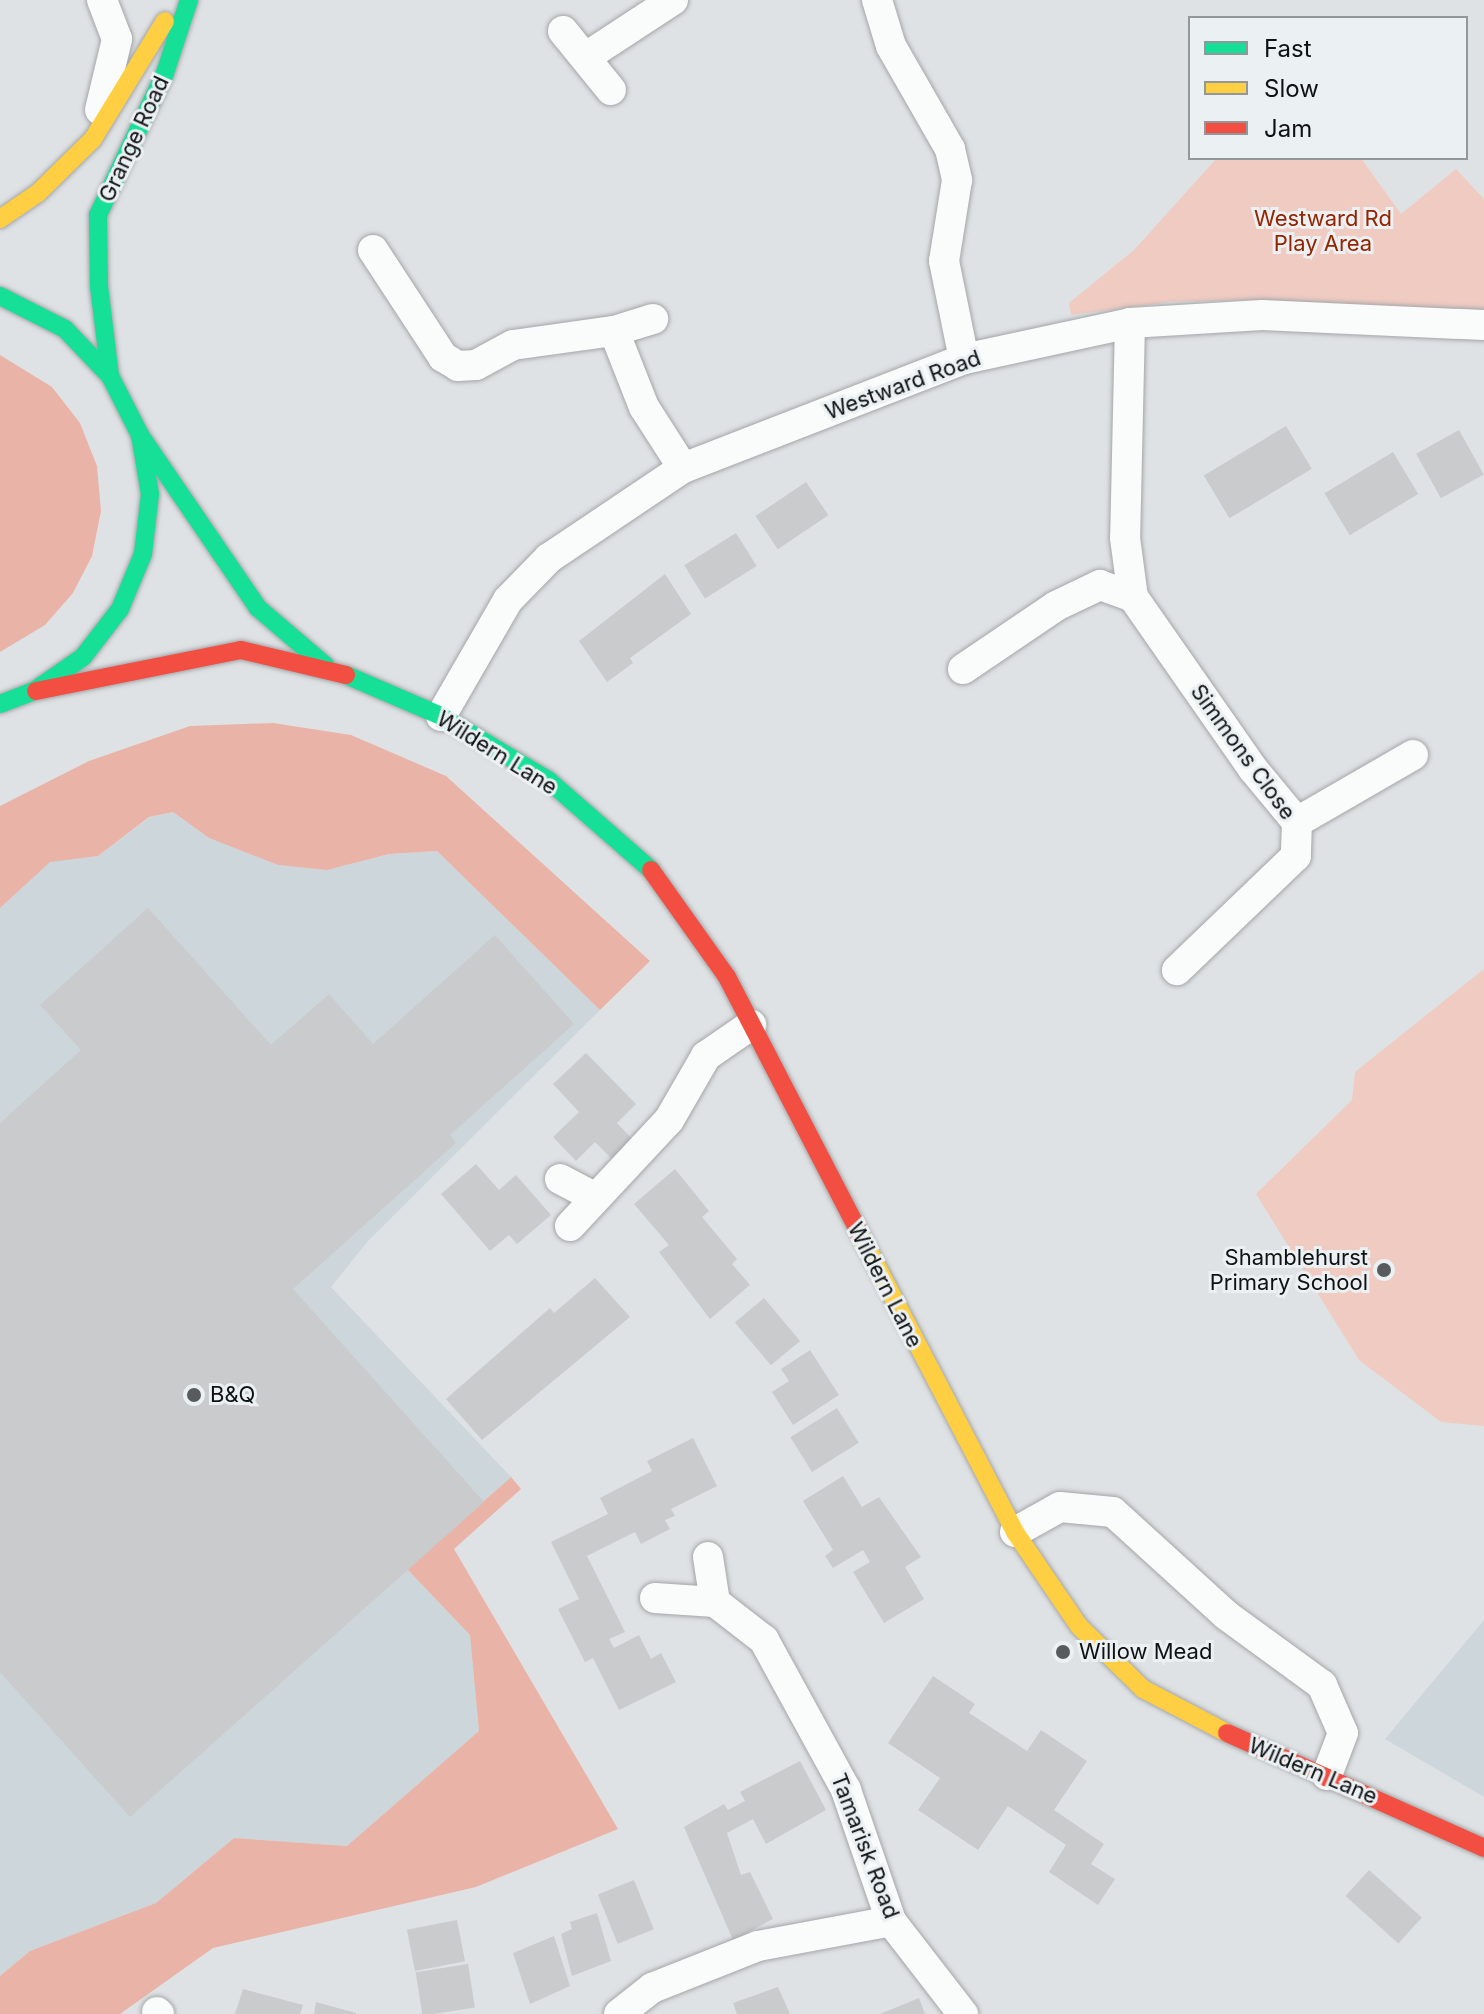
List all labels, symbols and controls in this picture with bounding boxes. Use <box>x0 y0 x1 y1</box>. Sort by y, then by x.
legend <box>1188 16 1468 160</box>
text: Fast <box>1264 34 1312 63</box>
street label: Grange Road <box>93 72 175 206</box>
text: Slow <box>1264 74 1319 103</box>
text: Jam <box>1264 114 1312 143</box>
park label: Westward Rd Play Area <box>1254 205 1392 256</box>
street label: Westward Road <box>822 345 984 425</box>
street label: Simmons Close <box>1185 679 1301 825</box>
street label: Wildern Lane <box>432 705 562 801</box>
street label: Wildern Lane <box>842 1218 928 1352</box>
place label: Shamblehurst Primary School <box>1210 1244 1368 1296</box>
marker: Shamblehurst Primary School <box>1375 1261 1393 1279</box>
place label: B&Q <box>210 1382 255 1408</box>
marker: B&Q <box>185 1386 203 1404</box>
place label: Willow Mead <box>1079 1639 1212 1665</box>
marker: Willow Mead <box>1054 1643 1072 1661</box>
street label: Wildern Lane <box>1245 1732 1381 1810</box>
street label: Tamarisk Road <box>825 1770 905 1922</box>

